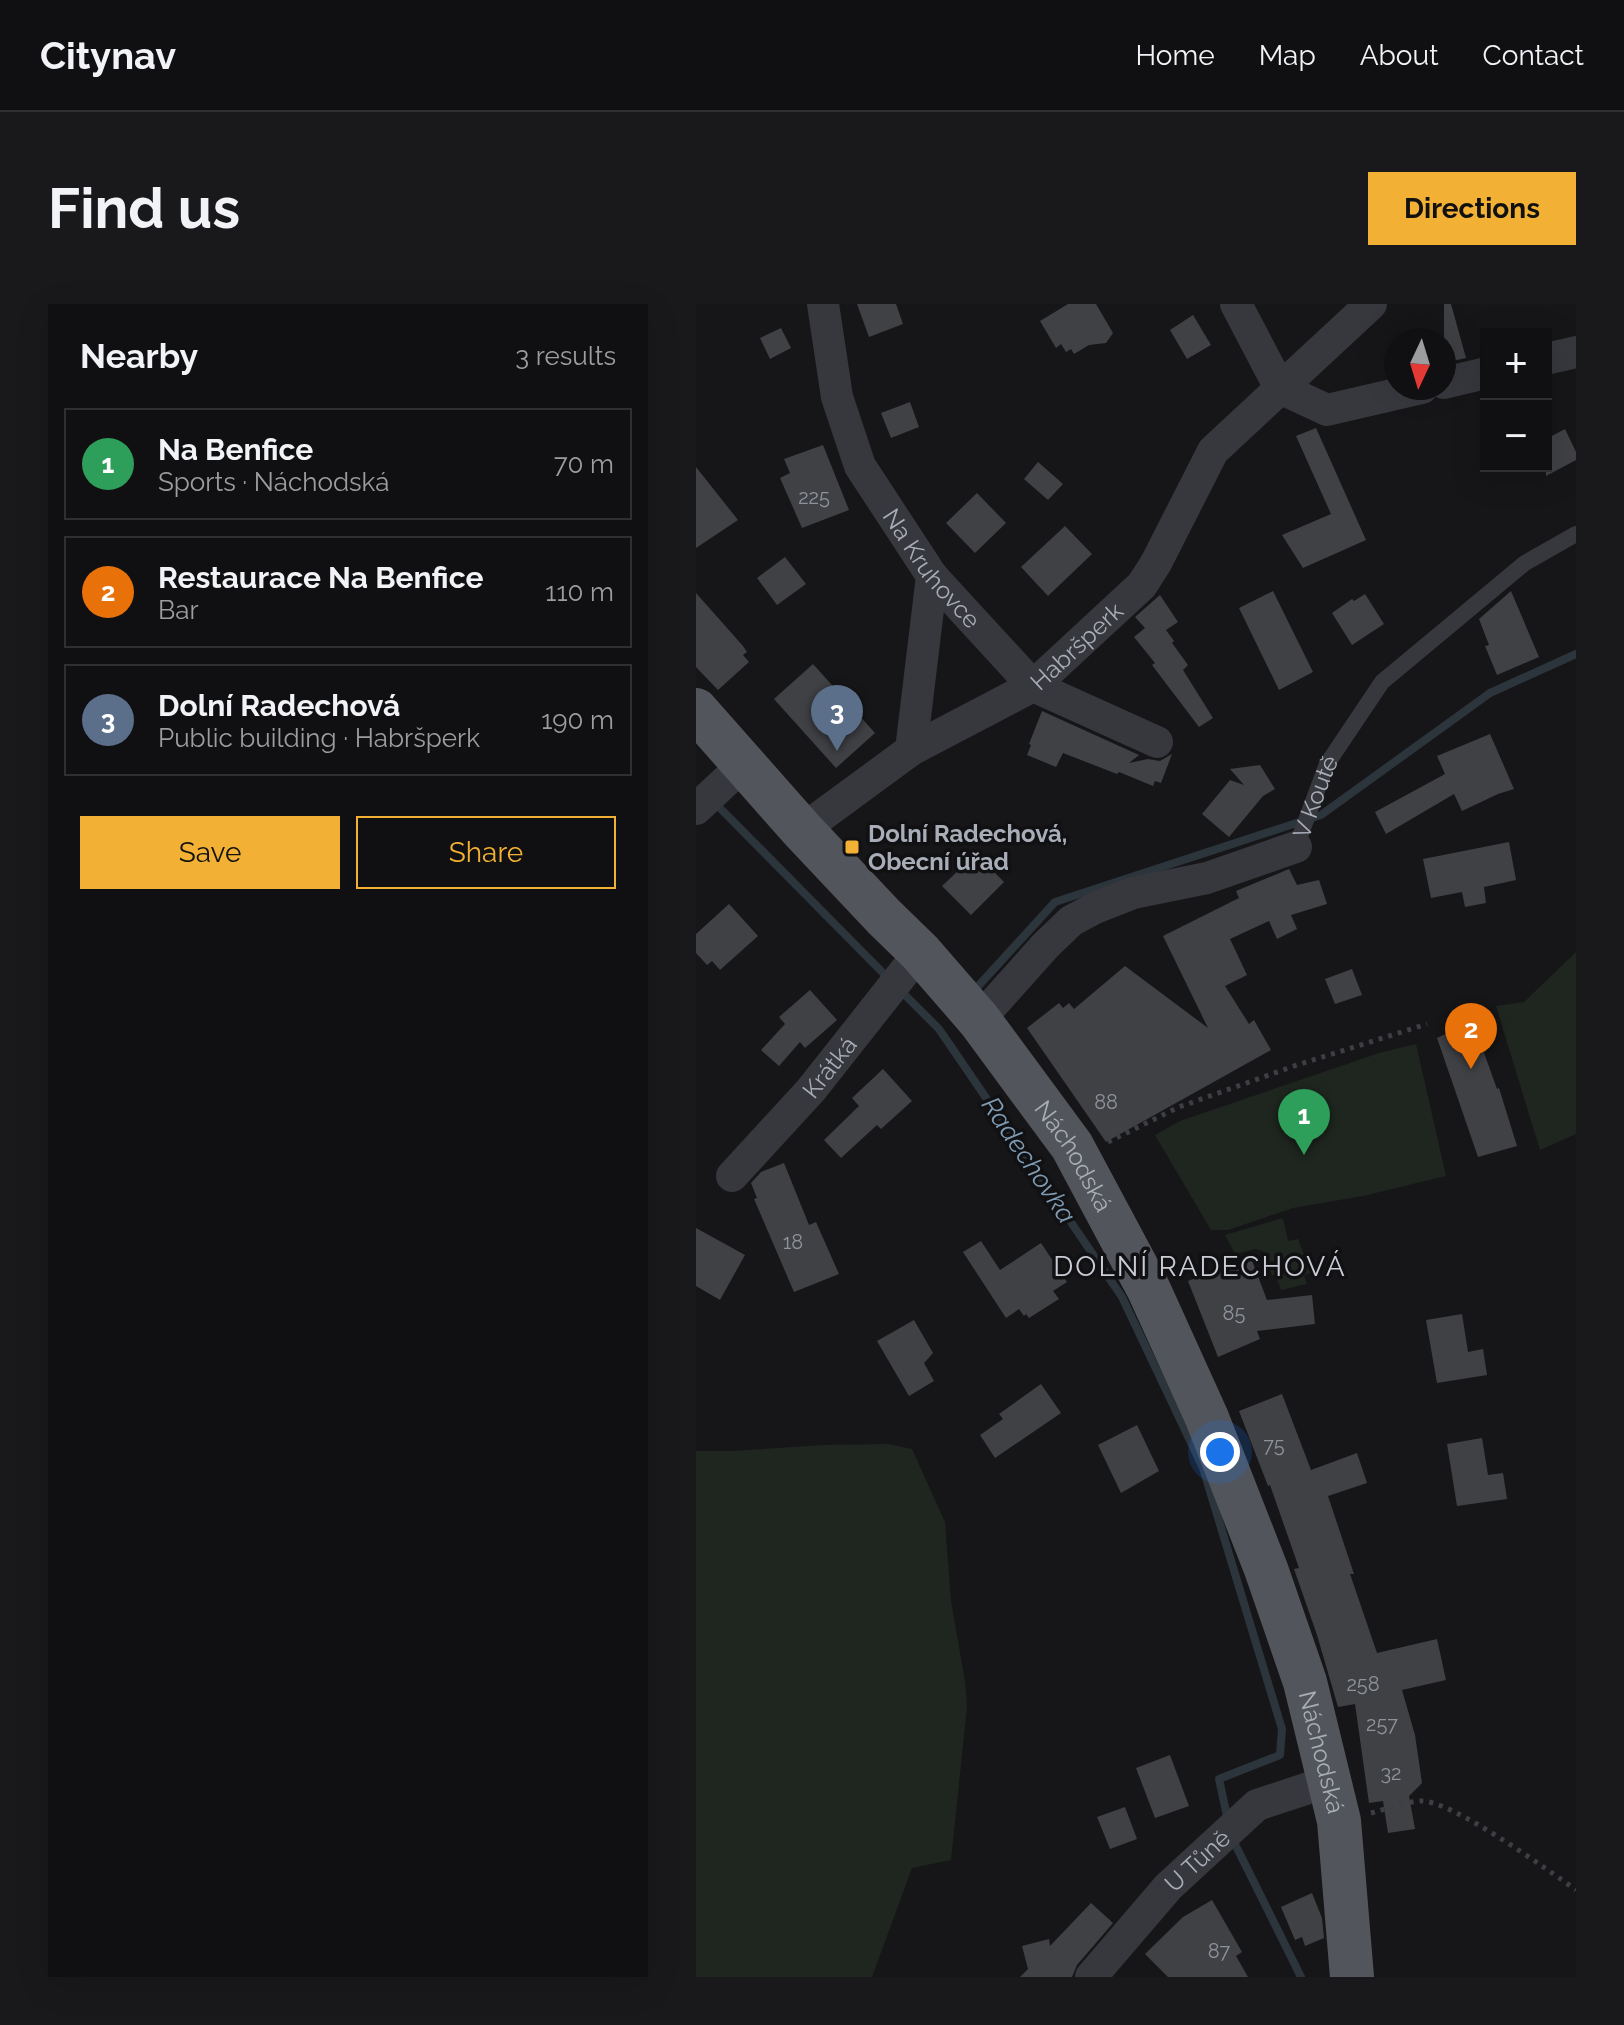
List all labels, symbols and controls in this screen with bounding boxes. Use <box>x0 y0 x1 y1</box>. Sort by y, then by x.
text: Citynav <box>40 33 176 78</box>
text: Home <box>1135 39 1215 72</box>
text: Map <box>1259 39 1316 72</box>
text: About <box>1360 39 1439 72</box>
text: Contact <box>1483 39 1584 72</box>
button: Directions <box>1368 172 1576 245</box>
text: Find us <box>48 175 240 241</box>
north arrow <box>1384 328 1456 400</box>
map controls <box>1480 328 1552 472</box>
button: + <box>1480 328 1552 400</box>
text: Nearby <box>80 336 198 376</box>
text: 3 results <box>515 341 616 371</box>
button: − <box>1480 400 1552 472</box>
text: Na Benfice <box>158 432 313 467</box>
text: 1 <box>102 449 114 479</box>
text: 70 m <box>554 449 614 479</box>
text: Sports · Náchodská <box>158 467 390 497</box>
house number: 225 <box>798 485 830 509</box>
street label: Na Kruhovce <box>877 503 987 634</box>
text: Restaurace Na Benfice <box>158 560 483 595</box>
text: 2 <box>101 577 115 607</box>
text: 110 m <box>545 577 614 607</box>
text: Bar <box>158 595 199 625</box>
street label: Habršperk <box>1024 596 1129 696</box>
pin: 3 <box>811 685 863 751</box>
text: Dolní Radechová <box>158 688 400 723</box>
text: 3 <box>101 705 115 735</box>
text: 190 m <box>541 705 614 735</box>
text: Public building · Habršperk <box>158 723 480 753</box>
street label: V Koutě <box>1286 749 1344 842</box>
button: Save <box>80 816 340 889</box>
button: Share <box>356 816 616 889</box>
place label: Dolní Radechová, Obecní úřad <box>868 819 1067 876</box>
marker: Dolní Radechová, Obecní úřad <box>843 838 861 856</box>
pin: 2 <box>1445 1003 1497 1069</box>
street label: Krátká <box>796 1030 862 1104</box>
pin: 1 <box>1278 1089 1330 1155</box>
house number: 88 <box>1094 1090 1118 1114</box>
water label: Radechovka <box>976 1091 1082 1229</box>
street label: Náchodská <box>1029 1095 1119 1216</box>
house number: 18 <box>783 1230 803 1254</box>
district label: DOLNÍ RADECHOVÁ <box>1053 1250 1347 1283</box>
house number: 85 <box>1223 1301 1245 1325</box>
your location <box>1200 1432 1240 1472</box>
house number: 75 <box>1263 1433 1285 1457</box>
house number: 258 <box>1346 1672 1380 1696</box>
street label: Náchodská <box>1293 1688 1351 1816</box>
house number: 257 <box>1366 1712 1398 1736</box>
house number: 32 <box>1380 1761 1402 1785</box>
street label: U Tůně <box>1158 1823 1236 1897</box>
house number: 87 <box>1208 1939 1231 1963</box>

